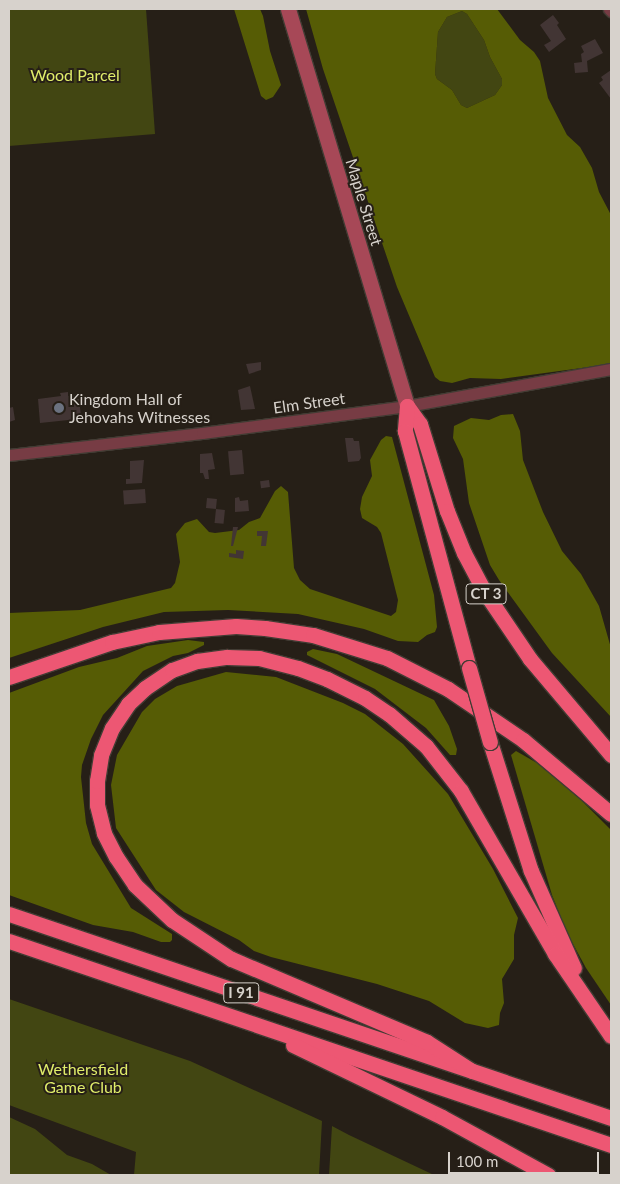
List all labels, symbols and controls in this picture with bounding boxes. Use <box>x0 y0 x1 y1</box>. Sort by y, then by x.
park label: Wood Parcel <box>30 65 120 85</box>
street label: Maple Street <box>342 156 386 248</box>
street label: Elm Street <box>272 388 346 418</box>
place label: Kingdom Hall of Jehovahs Witnesses <box>69 389 210 427</box>
marker: Kingdom Hall of Jehovahs Witnesses <box>53 402 65 414</box>
road number: CT 3 <box>465 582 507 606</box>
road number: I 91 <box>222 980 260 1006</box>
park label: Wethersfield Game Club <box>38 1059 128 1097</box>
scale bar <box>450 1142 601 1174</box>
text: 100 m <box>456 1152 498 1170</box>

